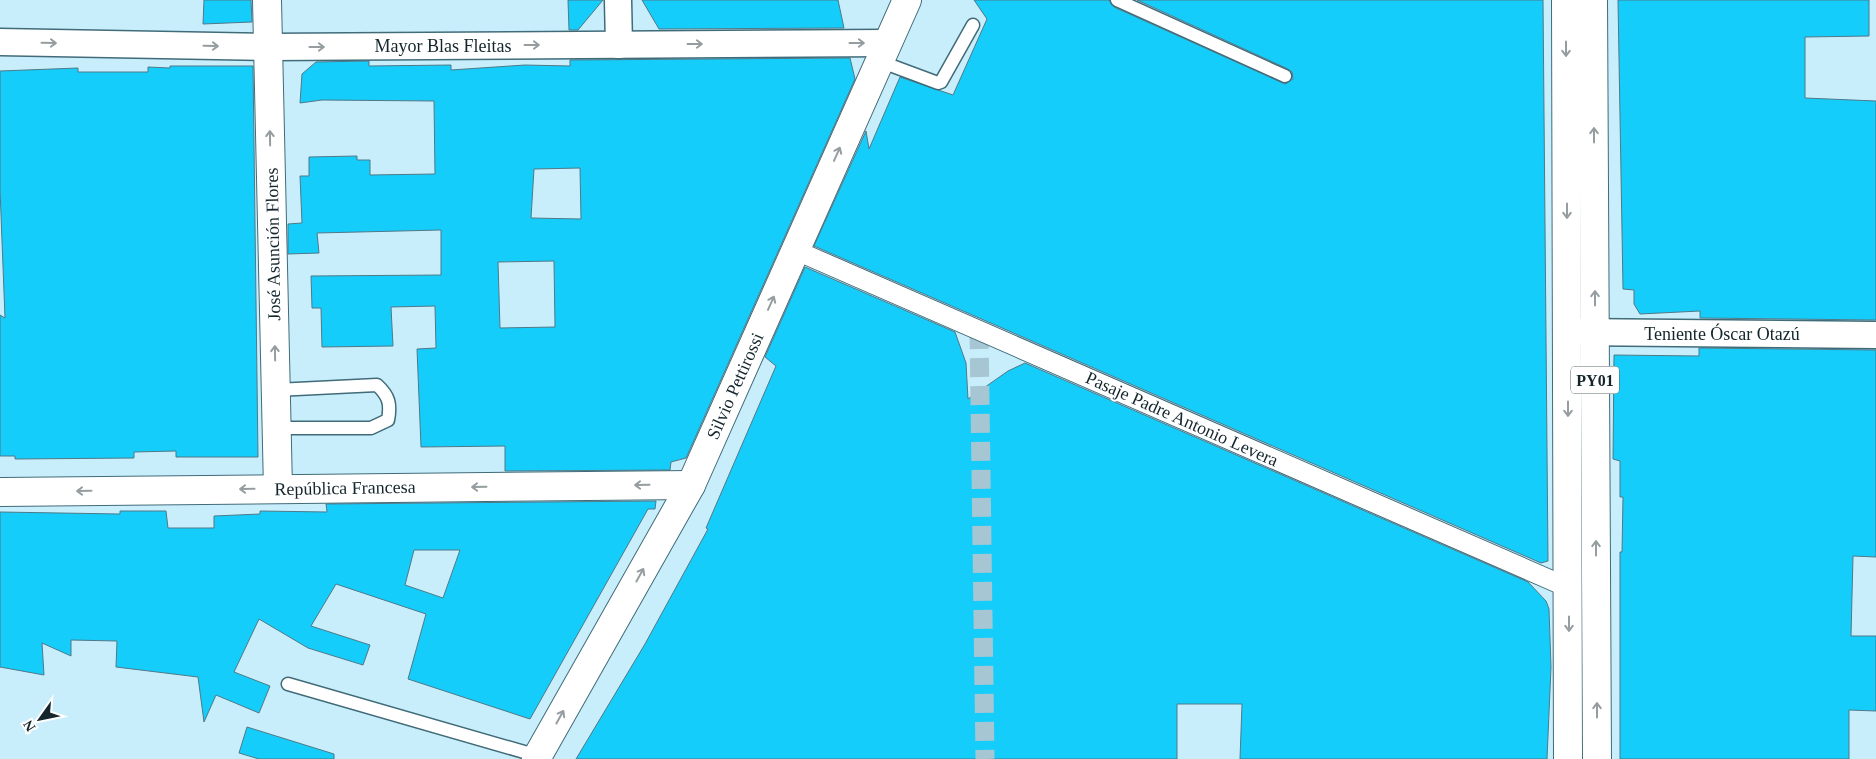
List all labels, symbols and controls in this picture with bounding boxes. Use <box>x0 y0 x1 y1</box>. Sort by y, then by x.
street label: Mayor Blas Fleitas <box>375 36 512 56</box>
one-way arrow <box>40 38 56 47</box>
one-way arrow <box>848 38 865 48</box>
one-way arrow <box>686 39 702 49</box>
one-way arrow <box>524 40 540 50</box>
one-way arrow <box>1561 40 1571 56</box>
one-way arrow <box>202 41 219 51</box>
one-way arrow <box>308 42 325 52</box>
one-way arrow <box>1589 128 1599 144</box>
one-way arrow <box>266 130 275 146</box>
one-way arrow <box>833 147 843 162</box>
street label: José Asunción Flores <box>262 167 284 321</box>
one-way arrow <box>1562 202 1572 219</box>
one-way arrow <box>1590 290 1600 306</box>
one-way arrow <box>767 296 777 311</box>
street label: Teniente Óscar Otazú <box>1644 323 1800 344</box>
street label: Silvio Pettirossi <box>703 330 767 442</box>
one-way arrow <box>270 345 280 361</box>
road number: PY01 <box>1571 366 1619 394</box>
street label: Pasaje Padre Antonio Levera <box>1083 367 1281 471</box>
one-way arrow <box>1563 400 1573 416</box>
street label: República Francesa <box>274 477 416 499</box>
one-way arrow <box>634 480 650 490</box>
one-way arrow <box>472 482 488 492</box>
one-way arrow <box>239 484 256 494</box>
one-way arrow <box>77 486 93 496</box>
one-way arrow <box>1591 540 1601 556</box>
one-way arrow <box>636 568 645 583</box>
one-way arrow <box>1564 615 1573 631</box>
north arrow <box>15 694 65 744</box>
one-way arrow <box>1592 703 1602 719</box>
one-way arrow <box>555 709 565 724</box>
text: N <box>20 717 39 734</box>

